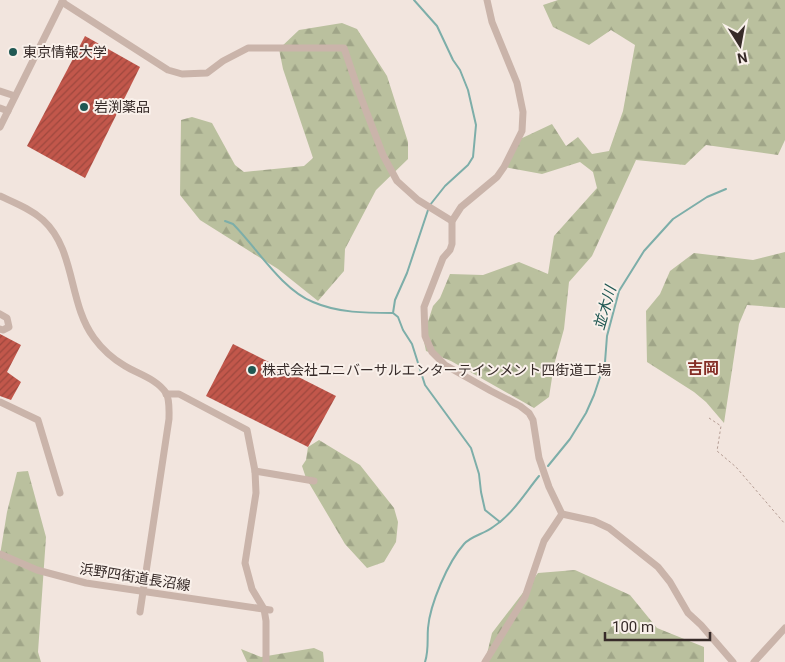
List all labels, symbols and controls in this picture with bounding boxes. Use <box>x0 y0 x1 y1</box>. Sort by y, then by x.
north arrow <box>715 20 765 70</box>
place label: 東京情報大学 <box>23 44 107 60</box>
marker: 東京情報大学 <box>7 46 19 58</box>
text: N <box>736 49 749 67</box>
place label: 岩渕薬品 <box>94 99 150 115</box>
marker: 岩渕薬品 <box>78 101 90 113</box>
water label: 並木川 <box>590 282 620 332</box>
district label: 吉岡 <box>687 359 719 378</box>
place label: 株式会社ユニバーサルエンターテインメント四街道工場 <box>262 362 611 378</box>
marker: 株式会社ユニバーサルエンターテインメント四街道工場 <box>246 364 258 376</box>
street label: 浜野四街道長沼線 <box>78 560 192 594</box>
scale bar <box>605 610 710 642</box>
text: 100 m <box>612 618 654 636</box>

